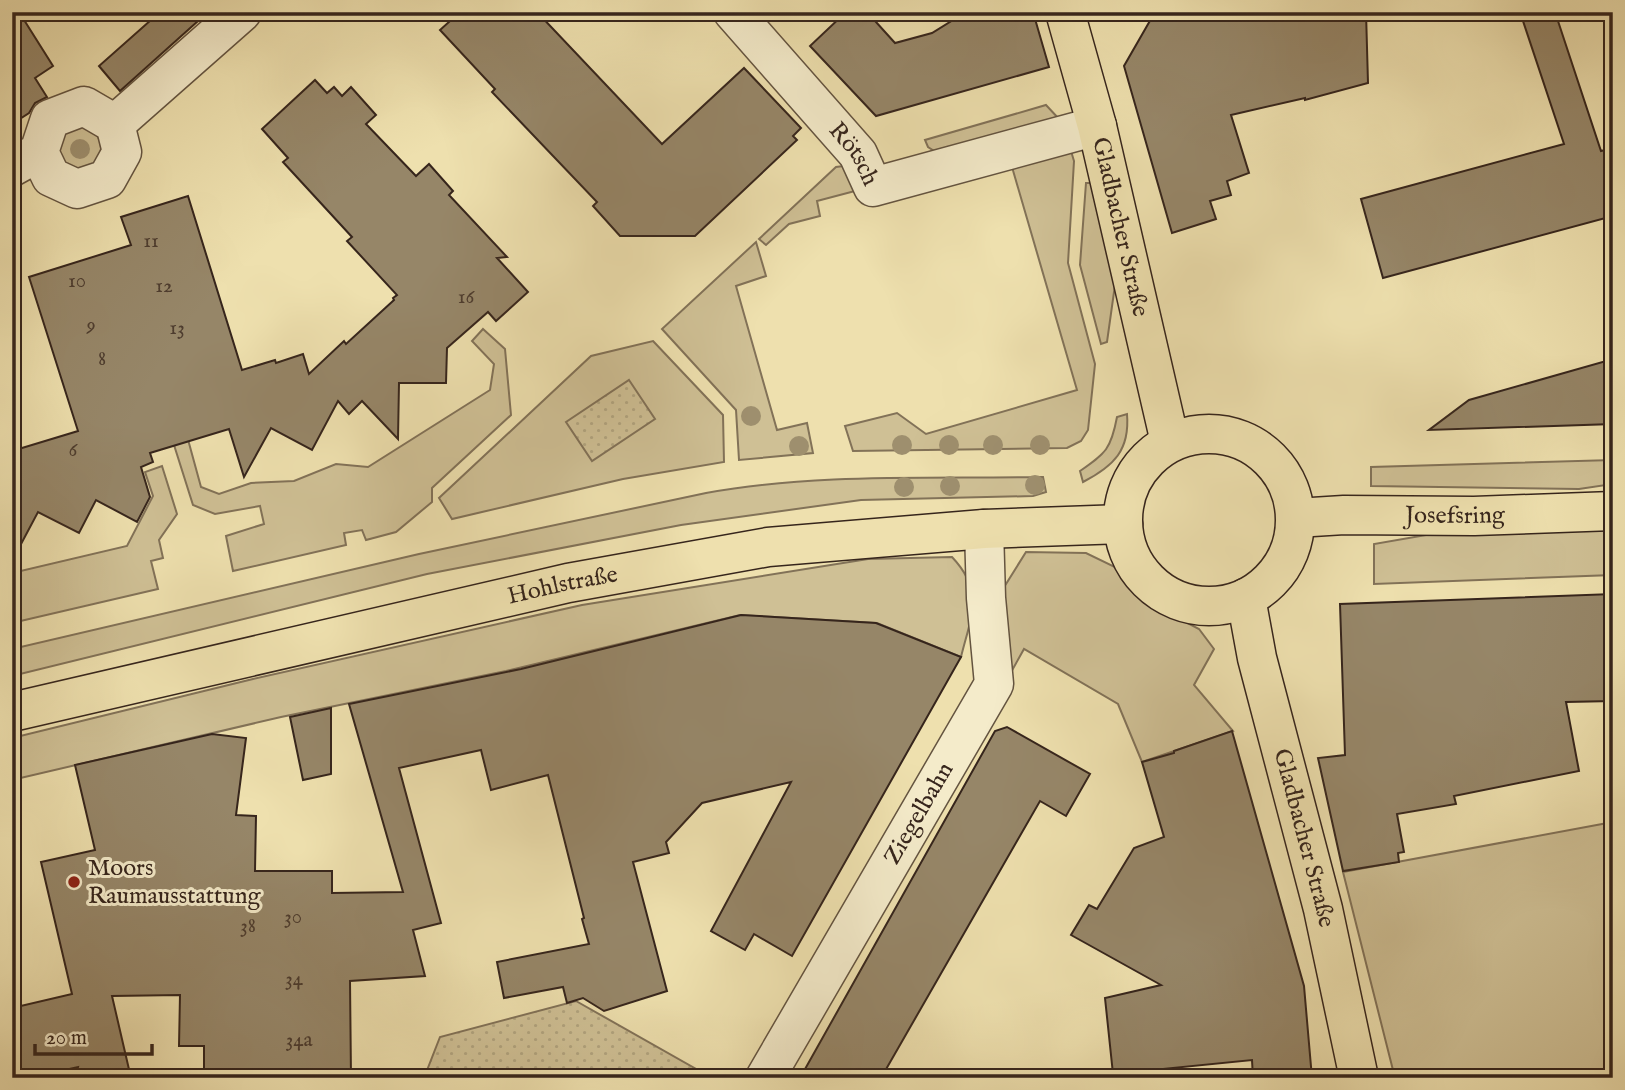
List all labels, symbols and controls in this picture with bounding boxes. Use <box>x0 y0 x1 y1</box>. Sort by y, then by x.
street label: Rötsch <box>822 116 886 191</box>
street label: Gladbacher Straße <box>1085 134 1156 320</box>
house number: 11 <box>143 228 159 255</box>
house number: 10 <box>68 268 86 295</box>
house number: 12 <box>155 273 173 300</box>
house number: 16 <box>458 284 475 311</box>
house number: 9 <box>85 312 96 339</box>
house number: 13 <box>169 315 185 342</box>
house number: 8 <box>98 346 106 373</box>
house number: 6 <box>69 437 79 464</box>
street label: Josefsring <box>1402 499 1506 532</box>
street label: Hohlstraße <box>504 559 620 612</box>
street label: Gladbacher Straße <box>1266 745 1342 930</box>
street label: Ziegelbahn <box>877 756 961 870</box>
place label: Moors Raumausstattung <box>88 853 262 912</box>
marker: Moors Raumausstattung <box>66 874 82 890</box>
house number: 30 <box>284 904 302 931</box>
house number: 38 <box>240 913 256 940</box>
house number: 34 <box>285 966 304 993</box>
scale bar <box>35 1013 152 1057</box>
text: 20 m <box>46 1025 87 1052</box>
house number: 34a <box>285 1027 314 1054</box>

